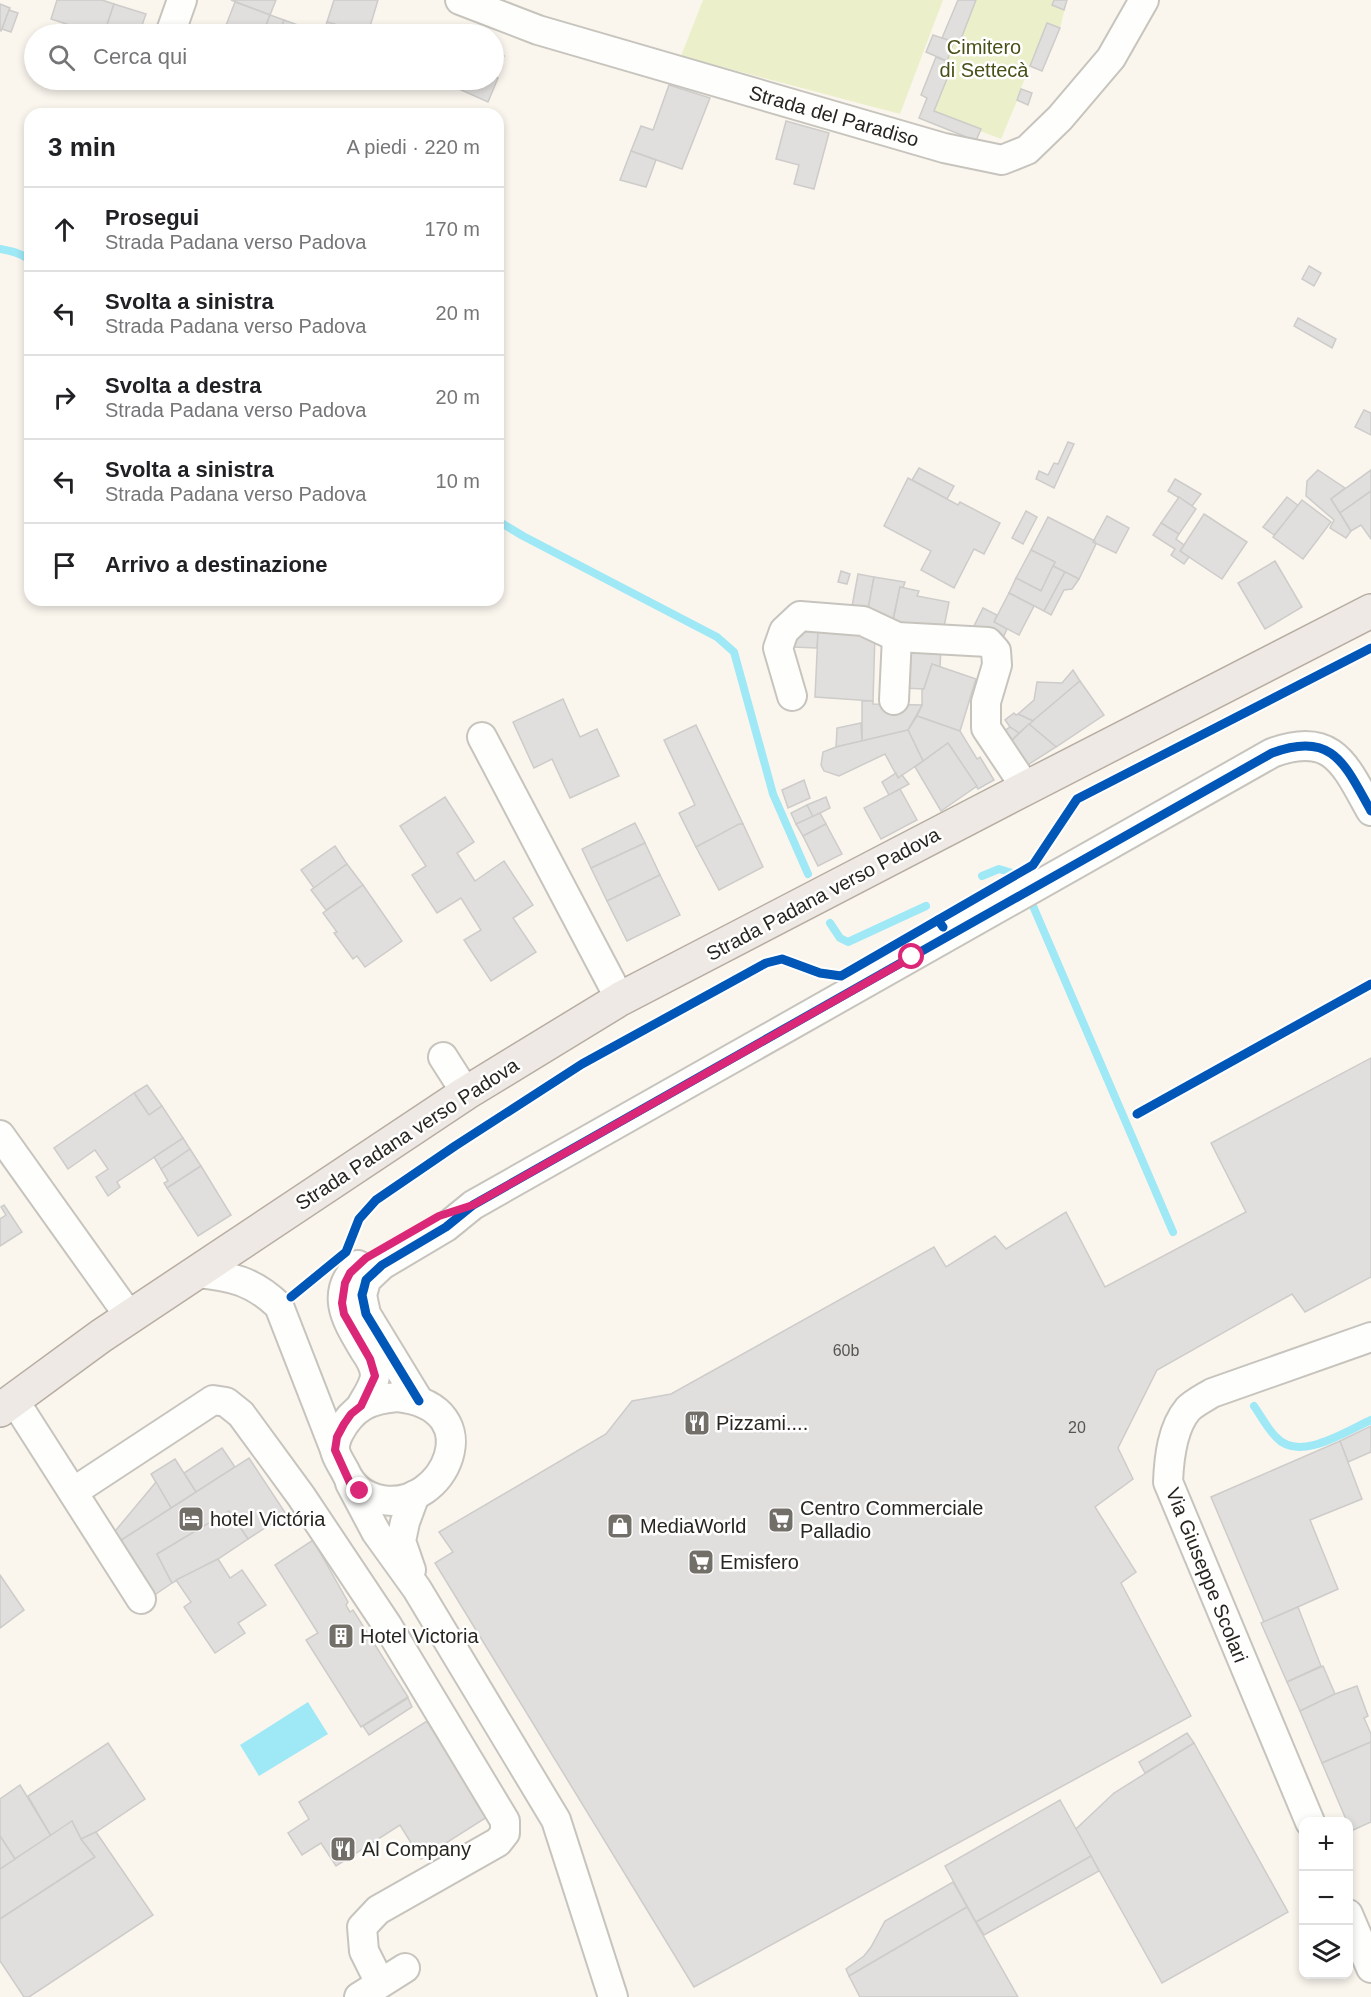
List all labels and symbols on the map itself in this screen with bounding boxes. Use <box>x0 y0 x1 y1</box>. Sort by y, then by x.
park label: Cimitero di Settecà <box>940 36 1029 81</box>
street label: Strada del Paradiso <box>747 81 921 151</box>
street label: Strada Padana verso Padova <box>702 823 944 965</box>
route start <box>898 943 924 969</box>
street label: Strada Padana verso Padova <box>291 1053 523 1214</box>
house number: 60b <box>833 1342 859 1359</box>
restaurant icon: Pizzami.... <box>682 1408 712 1438</box>
place label: Pizzami.... <box>716 1412 808 1434</box>
house number: 20 <box>1068 1419 1086 1436</box>
route end <box>346 1477 372 1503</box>
street label: Via Giuseppe Scolari <box>1162 1484 1252 1666</box>
place label: Centro Commerciale Palladio <box>800 1497 983 1542</box>
hotel icon: hotel Victória <box>176 1504 206 1534</box>
supermarket icon: Centro Commerciale Palladio <box>766 1505 796 1535</box>
place label: hotel Victória <box>210 1508 326 1530</box>
shop icon: MediaWorld <box>605 1511 635 1541</box>
place label: MediaWorld <box>640 1515 746 1537</box>
supermarket icon: Emisfero <box>686 1547 716 1577</box>
place label: Emisfero <box>720 1551 799 1573</box>
building icon: Hotel Victoria <box>326 1621 356 1651</box>
place label: Hotel Victoria <box>360 1625 479 1647</box>
restaurant icon: Al Company <box>328 1834 358 1864</box>
place label: Al Company <box>362 1838 471 1860</box>

